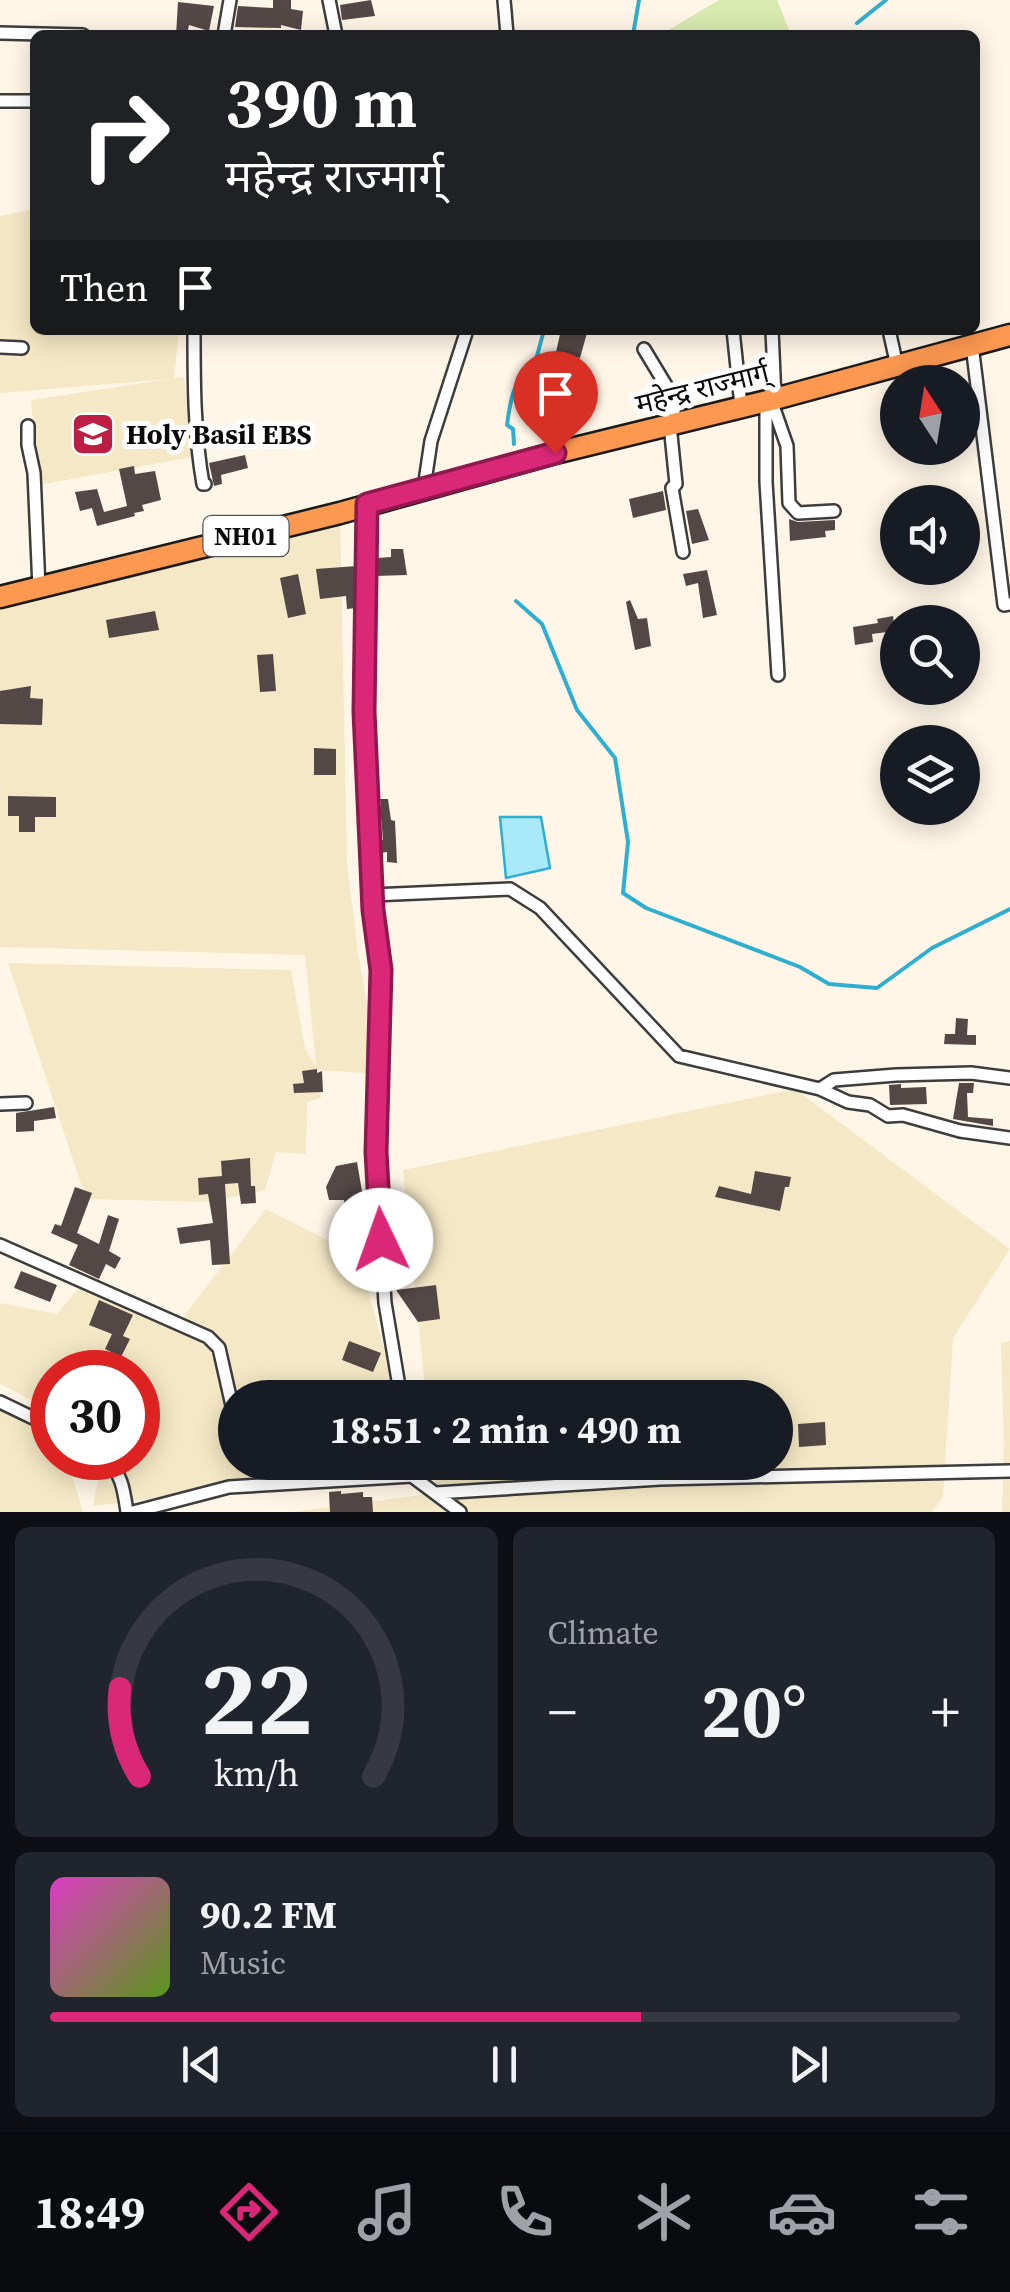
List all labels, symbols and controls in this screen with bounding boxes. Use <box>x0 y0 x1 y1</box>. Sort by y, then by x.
text: 390 m <box>225 54 417 150</box>
icon: right <box>60 70 190 200</box>
text: महेन्द्र राज्मार्ग् <box>225 145 444 207</box>
icon: arrive <box>168 260 223 315</box>
text: Then <box>60 262 148 314</box>
pin <box>513 351 598 454</box>
street label: महेन्द्र राज्मार्ग् <box>631 352 777 423</box>
north arrow <box>880 365 980 465</box>
map controls <box>880 365 980 825</box>
icon: arrive <box>528 366 583 421</box>
school or university icon: Holy Basil EBS <box>70 411 116 457</box>
place label: Holy Basil EBS <box>126 415 312 453</box>
button: sound <box>880 485 980 585</box>
road number: NH01 <box>204 516 288 556</box>
button: search <box>880 605 980 705</box>
button: layers <box>880 725 980 825</box>
position arrow <box>329 1188 433 1292</box>
speed limit sign: 30 <box>30 1350 160 1480</box>
text: 18:51 · 2 min · 490 m <box>329 1404 682 1456</box>
text: Climate <box>548 1611 659 1655</box>
text: 22 <box>200 1626 313 1769</box>
text: 20° <box>701 1659 807 1762</box>
text: − <box>548 1674 577 1749</box>
text: + <box>931 1674 960 1749</box>
text: km/h <box>214 1749 299 1798</box>
text: 90.2 FM <box>200 1889 337 1941</box>
text: Music <box>200 1941 286 1985</box>
icon: previous <box>174 2037 229 2092</box>
icon: pause <box>477 2037 532 2092</box>
icon: next <box>781 2037 836 2092</box>
icon: directions <box>214 2177 284 2247</box>
icon: music <box>352 2177 422 2247</box>
icon: phone <box>490 2177 560 2247</box>
icon: climate <box>629 2177 699 2247</box>
icon: car <box>767 2177 837 2247</box>
icon: filters <box>906 2177 976 2247</box>
text: 18:49 <box>34 2181 145 2243</box>

